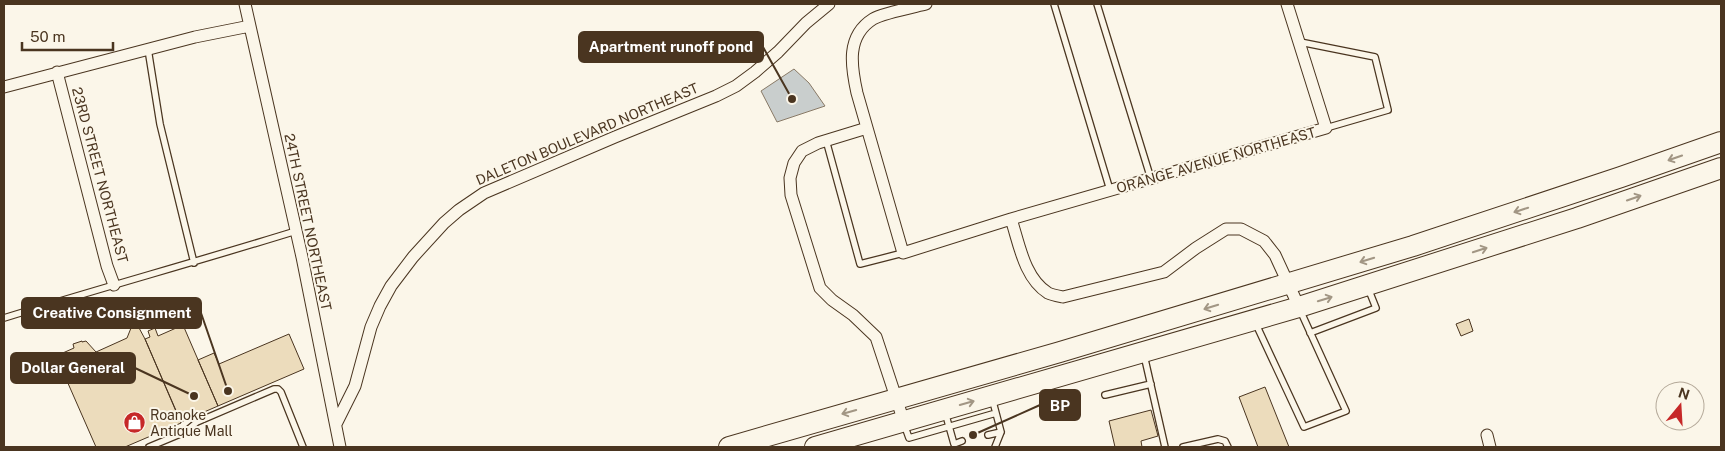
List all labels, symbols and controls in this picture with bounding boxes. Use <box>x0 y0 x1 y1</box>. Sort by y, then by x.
scale bar <box>22 20 114 52</box>
text: 50 m <box>30 28 65 45</box>
callout: Apartment runoff pond <box>579 32 763 62</box>
text: Apartment runoff pond <box>589 38 753 55</box>
street label: DALETON BOULEVARD NORTHEAST <box>473 80 701 188</box>
street label: 23RD STREET NORTHEAST <box>69 85 131 265</box>
street label: ORANGE AVENUE NORTHEAST <box>1115 124 1317 196</box>
street label: 24TH STREET NORTHEAST <box>281 132 335 312</box>
one-way arrow <box>1668 154 1684 163</box>
one-way arrow <box>1626 193 1642 203</box>
one-way arrow <box>1514 206 1530 215</box>
one-way arrow <box>1472 245 1487 254</box>
one-way arrow <box>1359 255 1375 265</box>
one-way arrow <box>1317 294 1333 304</box>
callout: Creative Consignment <box>22 298 201 328</box>
one-way arrow <box>1203 302 1219 312</box>
text: Creative Consignment <box>33 304 191 321</box>
callout: Dollar General <box>11 353 135 383</box>
text: Dollar General <box>21 359 125 376</box>
north arrow <box>1655 381 1705 431</box>
text: N <box>1676 384 1692 403</box>
callout: BP <box>1040 390 1080 420</box>
text: BP <box>1050 397 1070 414</box>
one-way arrow <box>959 398 975 408</box>
place label: Roanoke Antique Mall <box>150 407 233 439</box>
one-way arrow <box>842 408 858 418</box>
shop icon: Roanoke Antique Mall <box>122 411 146 435</box>

